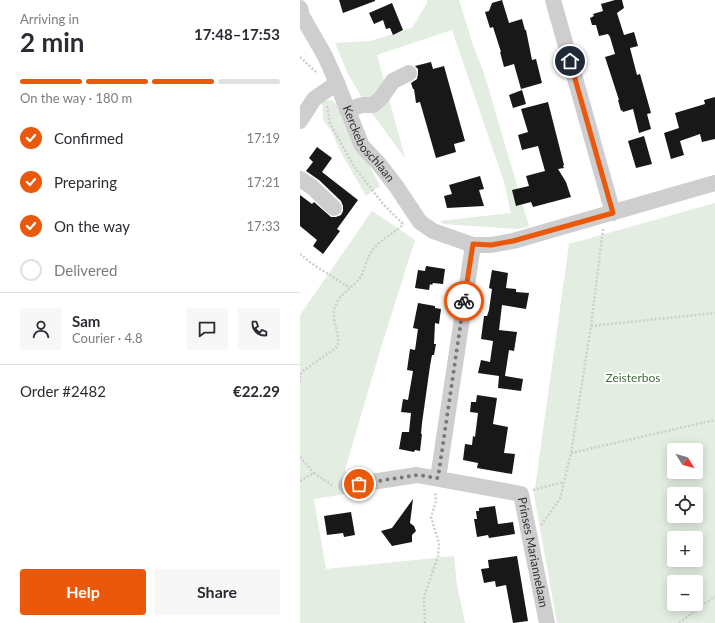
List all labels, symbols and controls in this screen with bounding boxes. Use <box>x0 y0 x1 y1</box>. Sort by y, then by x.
text: Arriving in <box>20 11 79 27</box>
text: 17:48–17:53 <box>194 25 280 43</box>
text: 2 min <box>20 26 84 58</box>
pin <box>553 44 587 78</box>
icon: home <box>559 50 581 72</box>
text: On the way · 180 m <box>20 90 132 106</box>
street label: Kerckeboschlaan <box>340 103 398 185</box>
icon: check <box>20 127 42 149</box>
text: Confirmed <box>54 129 123 147</box>
text: 17:19 <box>247 130 280 146</box>
icon: check <box>20 171 42 193</box>
text: Preparing <box>54 173 117 191</box>
text: 17:21 <box>247 174 280 190</box>
icon: check <box>20 215 42 237</box>
text: On the way <box>54 217 130 235</box>
text: 17:33 <box>247 218 280 234</box>
text: Delivered <box>54 261 117 279</box>
courier <box>444 281 484 321</box>
icon: bike <box>453 290 475 312</box>
button: person <box>20 308 62 350</box>
button: chat <box>186 308 228 350</box>
button: phone <box>238 308 280 350</box>
text: Sam <box>72 312 100 330</box>
text: Courier · 4.8 <box>72 330 143 346</box>
park label: Zeisterbos <box>605 370 661 385</box>
text: Order #2482 <box>20 382 106 400</box>
text: €22.29 <box>233 382 280 400</box>
north arrow <box>667 443 703 479</box>
map controls <box>667 443 703 611</box>
pin <box>342 467 376 501</box>
icon: bag <box>348 473 370 495</box>
button: locate <box>667 487 703 523</box>
street label: Prinses Mariannelaan <box>515 496 552 609</box>
button: + <box>667 531 703 567</box>
button: Help <box>20 569 146 615</box>
button: Share <box>154 569 280 615</box>
button: − <box>667 575 703 611</box>

